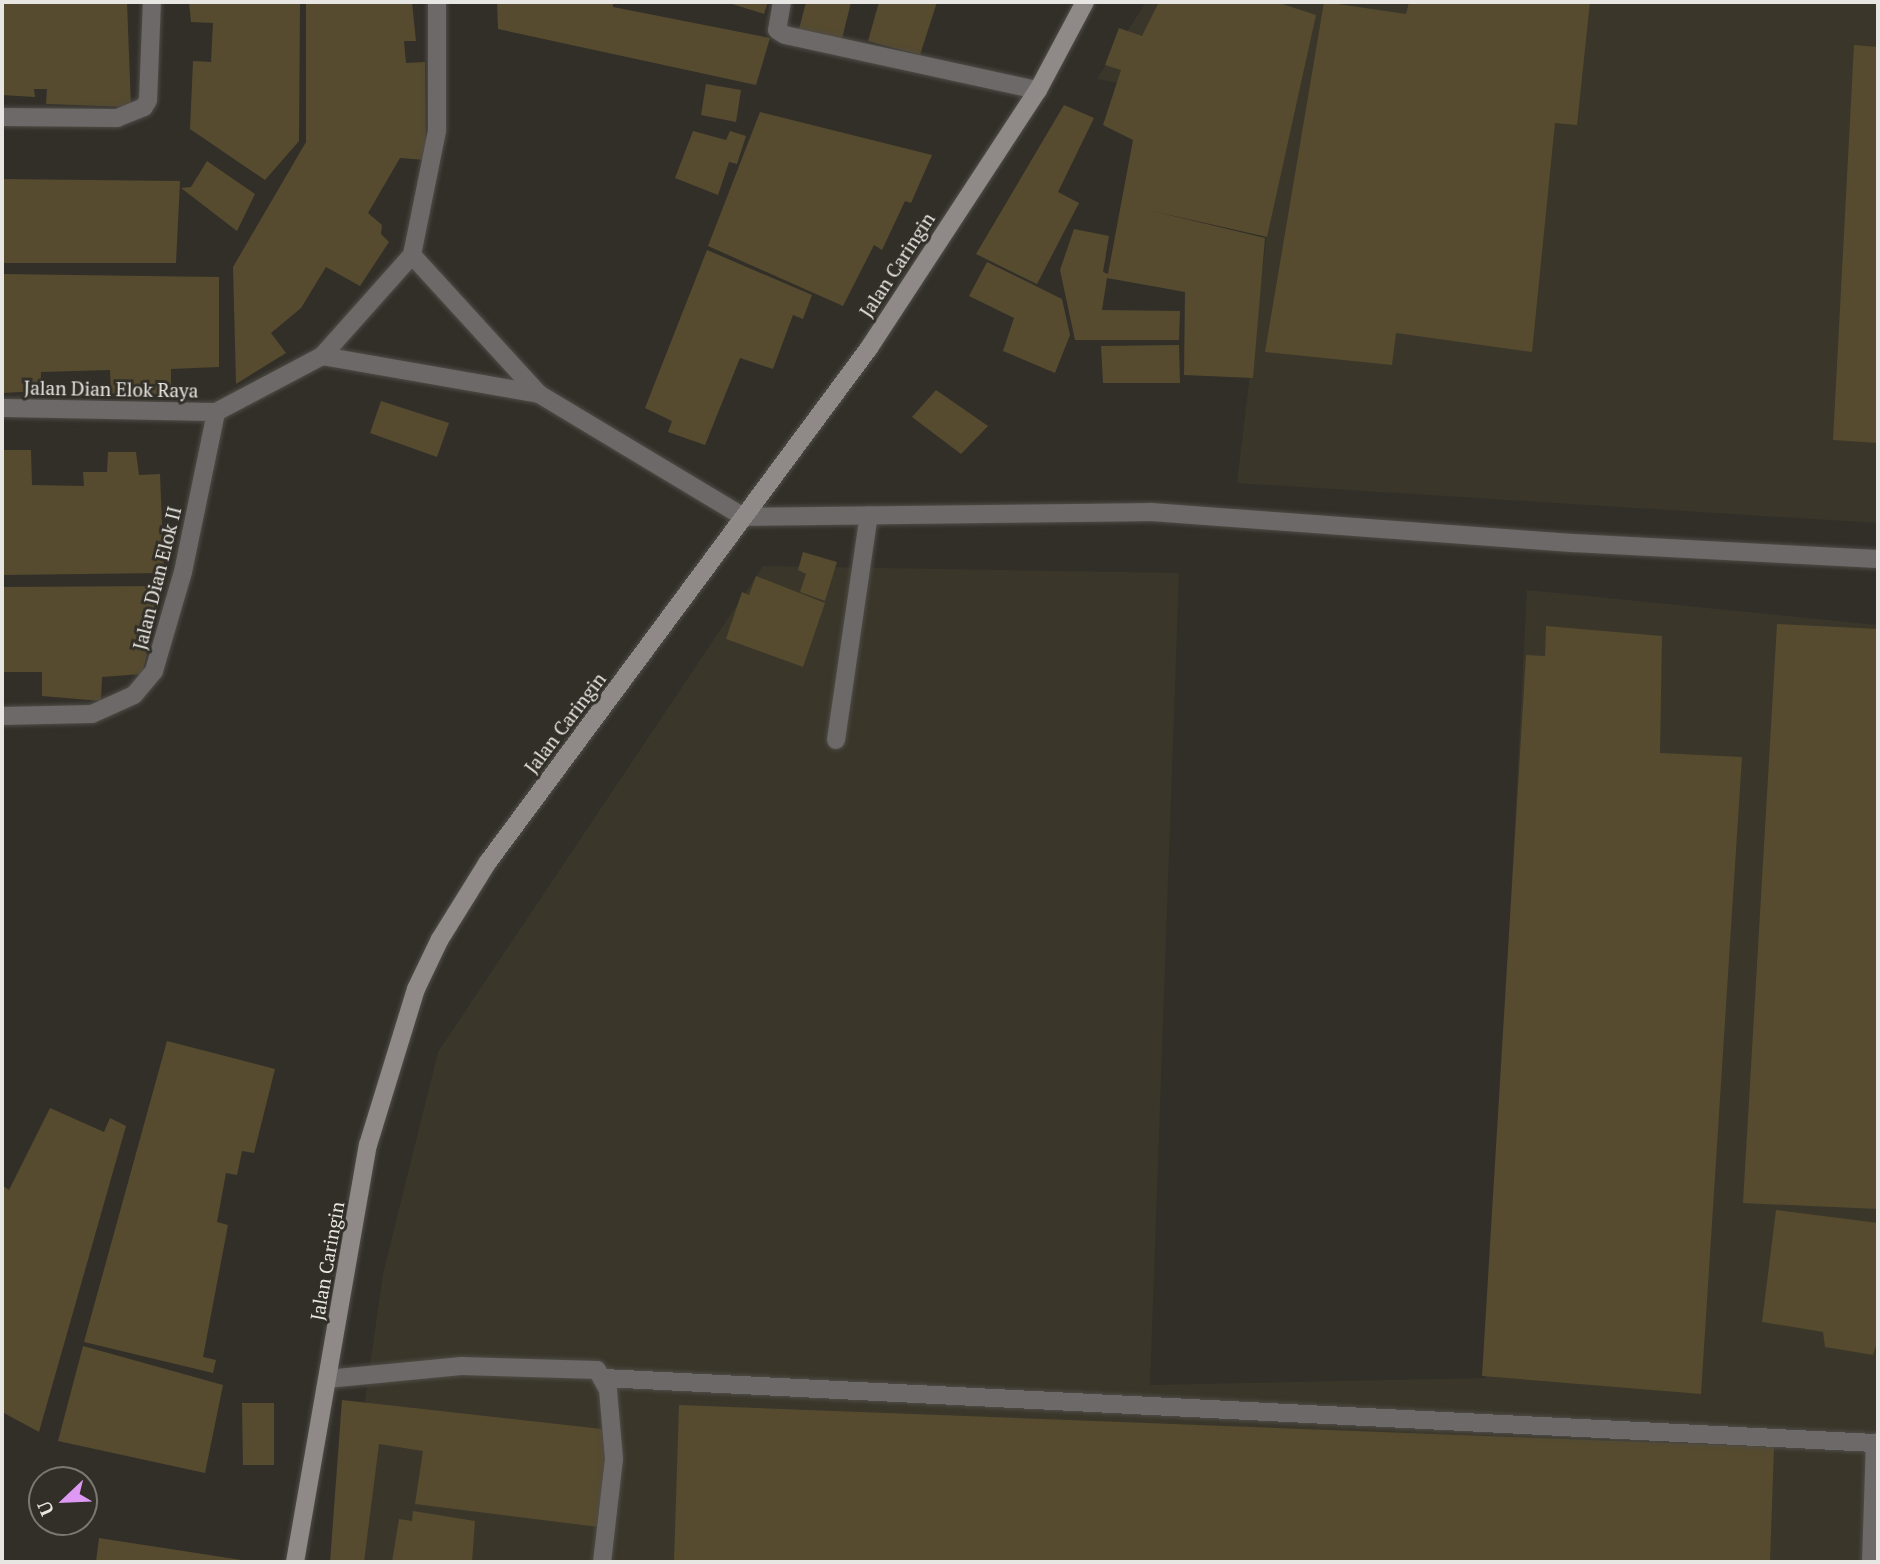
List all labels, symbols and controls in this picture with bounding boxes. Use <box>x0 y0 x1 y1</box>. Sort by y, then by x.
street label: Jalan Caringin <box>855 208 939 322</box>
street label: Jalan Dian Elok Raya <box>24 376 198 402</box>
street label: Jalan Dian Elok II <box>128 504 186 652</box>
street label: Jalan Caringin <box>520 668 610 778</box>
street label: Jalan Caringin <box>305 1200 349 1322</box>
north arrow <box>28 1466 98 1536</box>
text: U <box>31 1497 59 1520</box>

